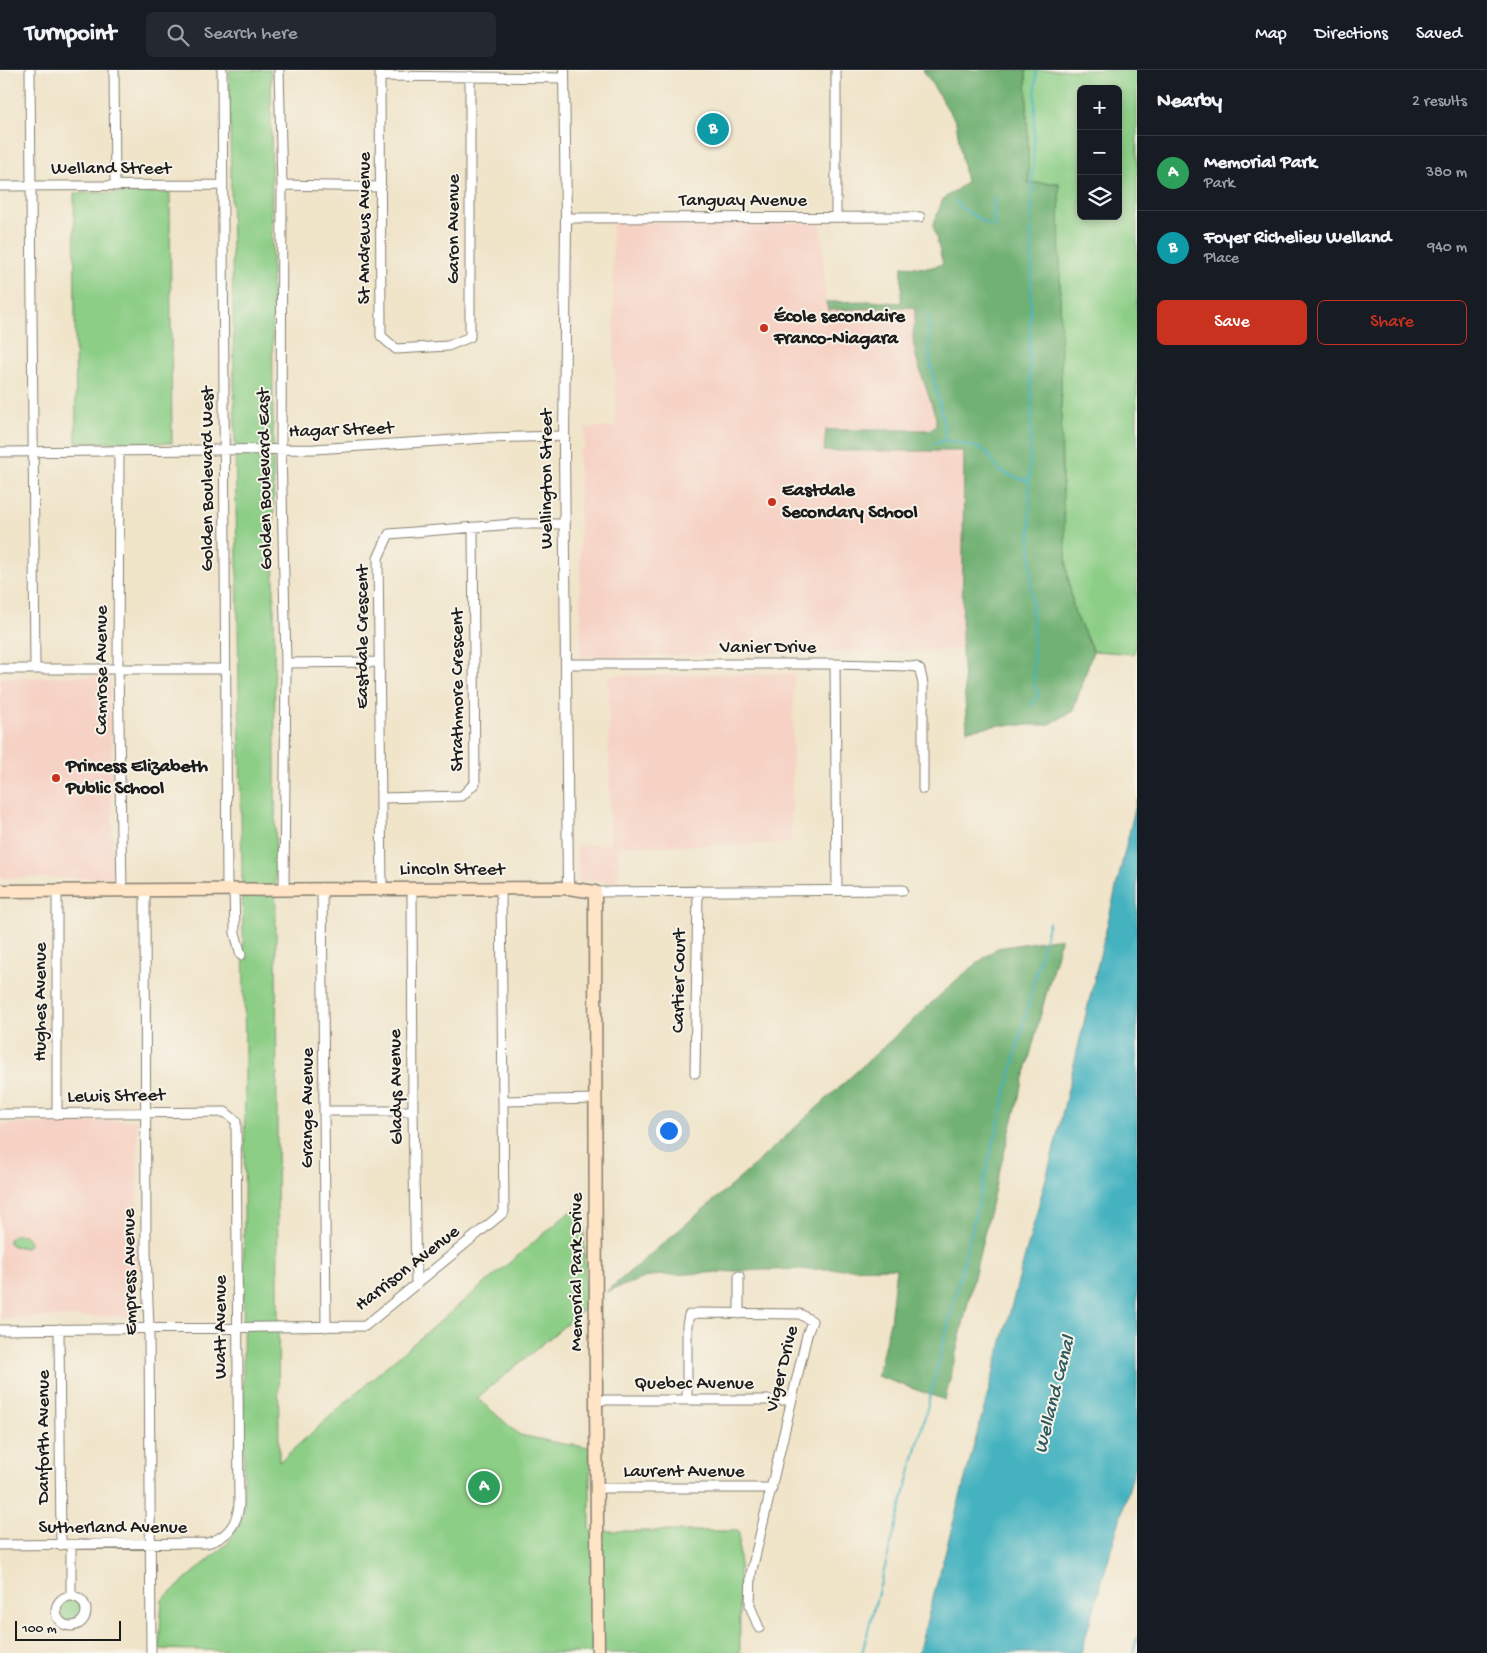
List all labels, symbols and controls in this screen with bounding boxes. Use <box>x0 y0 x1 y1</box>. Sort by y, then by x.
search box <box>146 12 496 57</box>
text: Turnpoint <box>25 20 116 49</box>
icon: search <box>164 21 192 49</box>
text: Search here <box>204 23 298 46</box>
text: Map <box>1255 24 1287 45</box>
text: Directions <box>1315 24 1388 45</box>
text: Saved <box>1416 24 1462 45</box>
map controls <box>1077 85 1122 220</box>
button: + <box>1077 85 1122 130</box>
text: Nearby <box>1157 90 1222 115</box>
text: 2 results <box>1412 93 1467 112</box>
pin: B <box>697 110 729 148</box>
button: − <box>1077 130 1122 175</box>
street label: St Andrews Avenue <box>354 152 377 304</box>
text: Memorial Park <box>1204 152 1317 175</box>
street label: Welland Street <box>51 158 173 181</box>
text: A <box>1168 164 1178 183</box>
text: 380 m <box>1426 164 1467 183</box>
street label: Garon Avenue <box>443 174 466 284</box>
button: layers <box>1077 175 1122 220</box>
text: Park <box>1204 175 1235 194</box>
street label: Tanguay Avenue <box>678 190 807 213</box>
text: Foyer Richelieu Welland <box>1204 227 1391 250</box>
text: B <box>1169 239 1177 258</box>
text: 940 m <box>1427 239 1467 258</box>
text: Place <box>1204 250 1239 269</box>
button: Save <box>1157 300 1307 345</box>
button: Share <box>1317 300 1467 345</box>
place label: École secondaire Franco-Niagara <box>773 306 906 351</box>
marker: École secondaire Franco-Niagara <box>758 322 770 334</box>
street label: Golden Boulevard West <box>197 384 220 571</box>
street label: Golden Boulevard East <box>253 386 279 570</box>
street label: Wellington Street <box>536 407 559 549</box>
street label: Hagar Street <box>288 418 396 444</box>
place label: Eastdale Secondary School <box>782 480 918 525</box>
marker: Eastdale Secondary School <box>766 496 778 508</box>
street label: Eastdale Crescent <box>352 563 375 709</box>
street label: Camrose Avenue <box>91 605 114 735</box>
street label: Strathmore Crescent <box>447 606 470 772</box>
street label: Vanier Drive <box>719 637 817 660</box>
place label: Princess Elizabeth Public School <box>65 756 209 801</box>
marker: Princess Elizabeth Public School <box>50 772 62 784</box>
street label: Lincoln Street <box>400 859 507 882</box>
street label: Cartier Court <box>668 927 692 1033</box>
street label: Hughes Avenue <box>30 942 53 1062</box>
street label: Gladys Avenue <box>384 1029 410 1145</box>
street label: Grange Avenue <box>297 1048 320 1168</box>
street label: Lewis Street <box>67 1085 167 1109</box>
your location <box>656 1118 682 1144</box>
street label: Memorial Park Drive <box>566 1193 589 1351</box>
street label: Empress Avenue <box>118 1208 144 1336</box>
street label: Harrison Avenue <box>351 1221 465 1317</box>
street label: Watt Avenue <box>210 1275 233 1379</box>
street label: Viger Drive <box>761 1323 805 1415</box>
water label: Welland Canal <box>1030 1332 1082 1456</box>
street label: Danforth Avenue <box>33 1370 56 1506</box>
street label: Quebec Avenue <box>634 1373 754 1396</box>
street label: Laurent Avenue <box>623 1461 745 1484</box>
pin: A <box>468 1468 500 1506</box>
street label: Sutherland Avenue <box>39 1517 188 1540</box>
scale bar <box>15 1618 121 1641</box>
text: 100 m <box>22 1621 57 1638</box>

